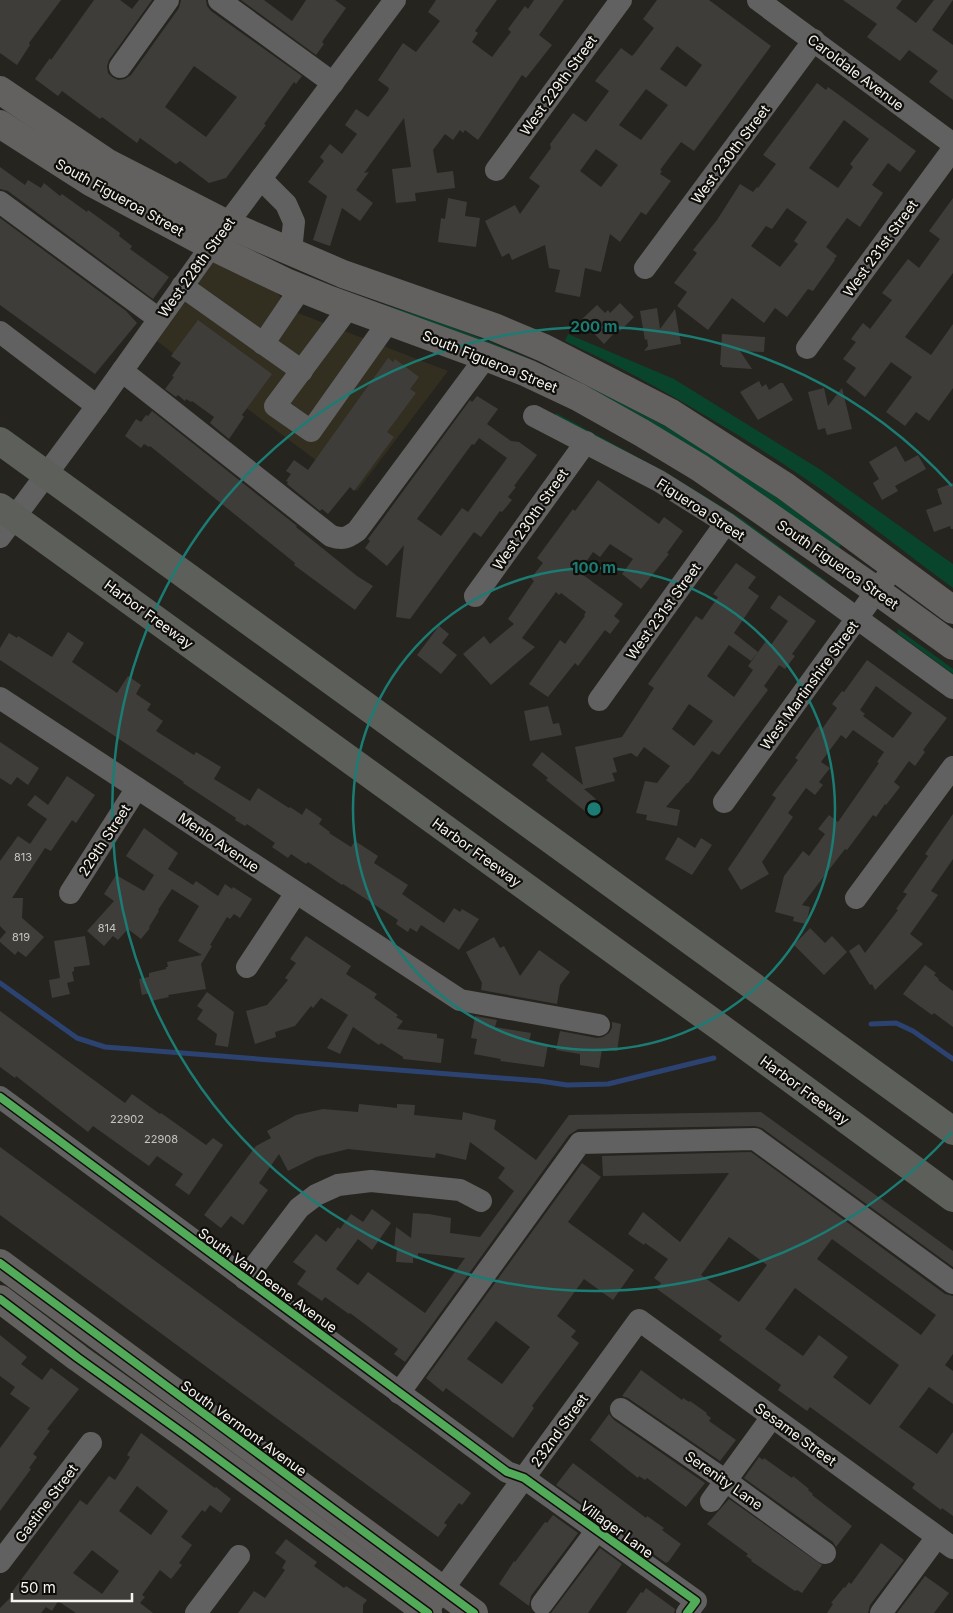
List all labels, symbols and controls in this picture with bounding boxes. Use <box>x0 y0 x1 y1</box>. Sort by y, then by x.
street label: Caroldale Avenue <box>805 30 907 114</box>
street label: West 229th Street <box>516 31 600 138</box>
street label: West 230th Street <box>687 101 773 207</box>
street label: South Figueroa Street <box>53 155 187 240</box>
street label: West 231st Street <box>839 196 921 300</box>
street label: West 228th Street <box>154 213 238 320</box>
text: 200 m <box>571 317 617 336</box>
street label: South Figueroa Street <box>420 326 560 396</box>
street label: West 230th Street <box>489 465 572 573</box>
street label: Figueroa Street <box>654 474 749 544</box>
street label: South Figueroa Street <box>774 516 902 613</box>
text: 100 m <box>572 558 616 577</box>
street label: West 231st Street <box>622 559 704 663</box>
street label: Harbor Freeway <box>101 576 197 652</box>
street label: West Martinshire Street <box>757 617 862 753</box>
centre of rings <box>585 800 603 818</box>
street label: 229th Street <box>74 801 134 879</box>
street label: Menlo Avenue <box>175 809 263 875</box>
street label: Harbor Freeway <box>429 814 525 890</box>
house number: 813 <box>14 850 32 864</box>
house number: 814 <box>98 921 116 935</box>
house number: 819 <box>12 930 30 944</box>
street label: Harbor Freeway <box>757 1052 853 1128</box>
house number: 22902 <box>110 1112 144 1126</box>
house number: 22908 <box>144 1132 178 1146</box>
street label: South Van Deene Avenue <box>195 1224 341 1336</box>
street label: South Vermont Avenue <box>178 1377 310 1479</box>
street label: 232nd Street <box>527 1390 591 1470</box>
street label: Sesame Street <box>752 1399 840 1469</box>
street label: Serenity Lane <box>682 1447 766 1513</box>
street label: Gastine Street <box>11 1460 81 1545</box>
street label: Villager Lane <box>577 1497 657 1561</box>
scale bar <box>12 1570 132 1602</box>
text: 50 m <box>20 1578 56 1597</box>

